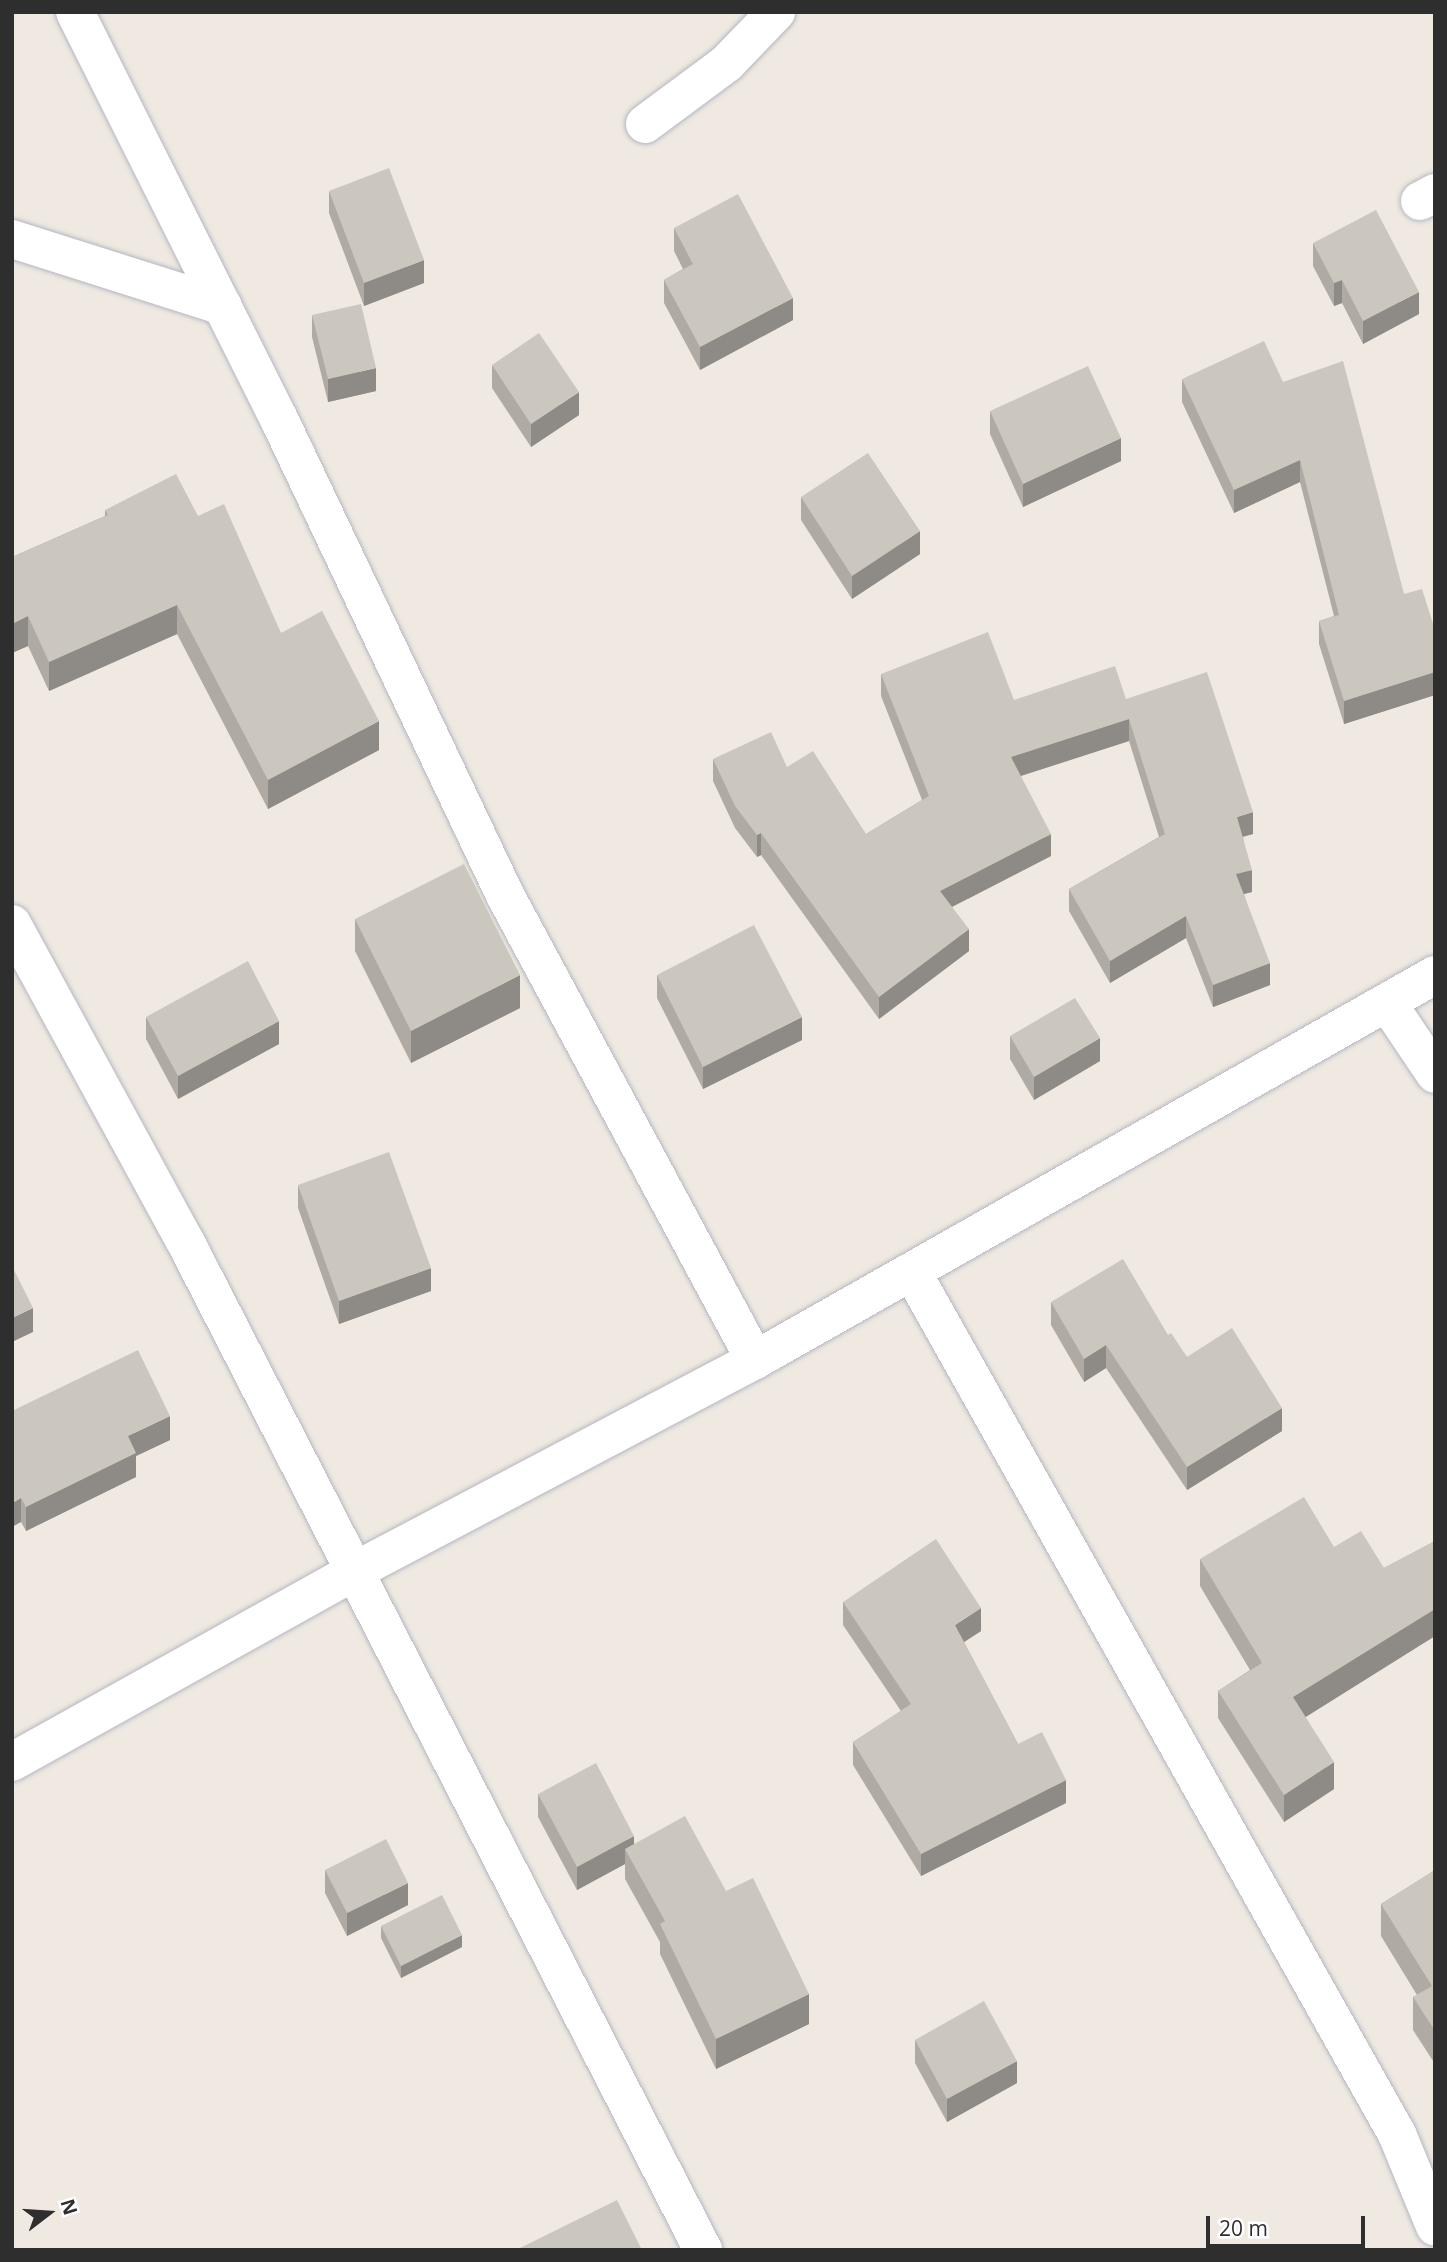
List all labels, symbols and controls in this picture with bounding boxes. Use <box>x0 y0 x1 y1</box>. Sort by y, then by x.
north arrow <box>14 2178 84 2248</box>
text: N <box>54 2196 84 2218</box>
scale bar <box>1209 2202 1368 2246</box>
text: 20 m <box>1219 2214 1268 2242</box>

